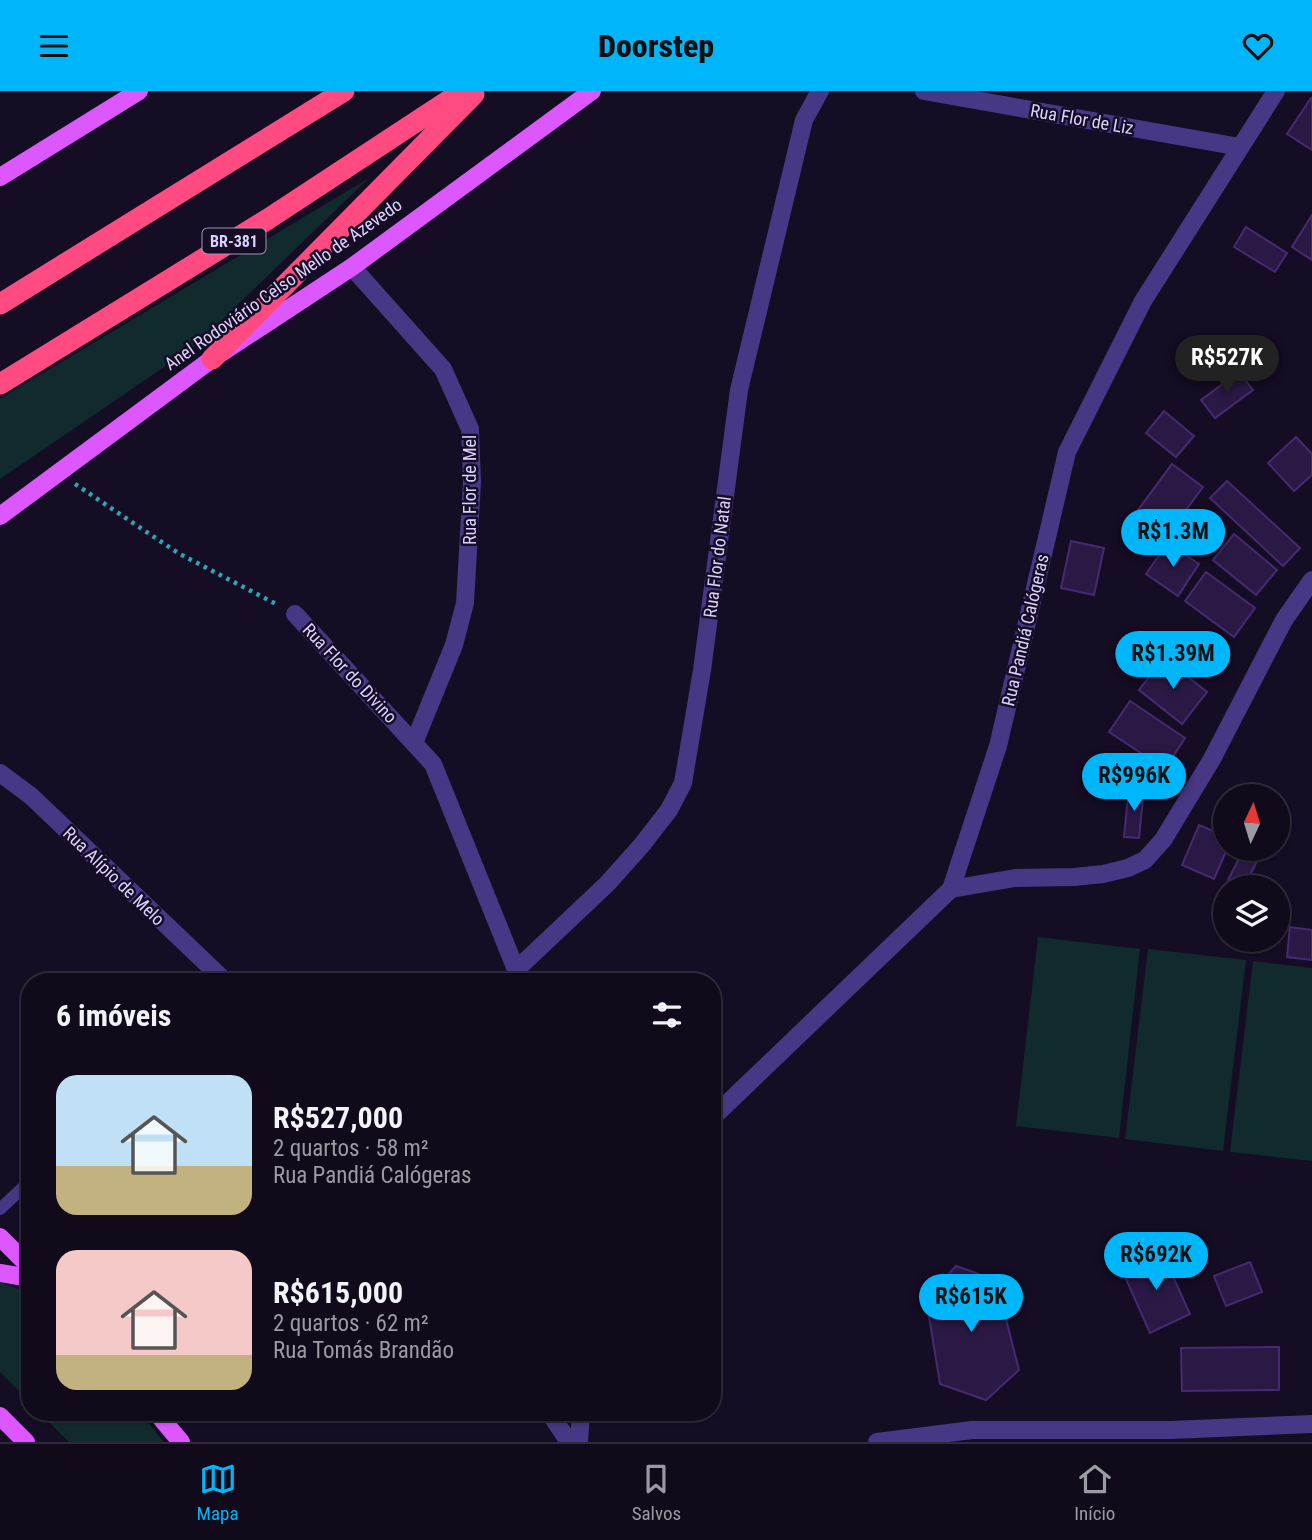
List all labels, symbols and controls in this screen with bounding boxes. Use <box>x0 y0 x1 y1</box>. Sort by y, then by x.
icon: menu <box>35 27 73 65</box>
text: Doorstep <box>598 27 714 65</box>
icon: heart <box>1239 27 1277 65</box>
street label: Rua Flor de Liz <box>1029 100 1135 138</box>
street label: Anel Rodoviário Celso Mello de Azevedo <box>160 194 406 374</box>
road number: BR-381 <box>202 229 266 253</box>
pin: R$527K <box>1170 335 1284 395</box>
text: R$527K <box>1191 344 1263 371</box>
street label: Rua Flor de Mel <box>459 435 480 545</box>
street label: Rua Flor do Natal <box>699 495 735 619</box>
pin: R$1.3M <box>1116 510 1230 569</box>
text: R$1.3M <box>1137 518 1209 545</box>
street label: Rua Pandiá Calógeras <box>997 552 1053 708</box>
street label: Rua Flor do Divino <box>298 619 402 727</box>
pin: R$1.39M <box>1108 631 1238 691</box>
text: R$1.39M <box>1131 640 1215 667</box>
pin: R$996K <box>1077 753 1191 813</box>
text: R$996K <box>1098 762 1170 789</box>
north arrow <box>1213 784 1290 861</box>
map controls <box>1213 784 1290 952</box>
street label: Rua Alípio de Melo <box>59 822 169 930</box>
button: layers <box>1213 875 1290 952</box>
icon: filters <box>648 996 686 1034</box>
text: 6 imóveis <box>56 998 171 1033</box>
text: R$527,000 <box>273 1100 403 1135</box>
icon: home <box>112 1103 196 1187</box>
text: 2 quartos · 58 m² <box>273 1135 429 1162</box>
text: Rua Pandiá Calógeras <box>273 1162 471 1189</box>
pin: R$692K <box>1099 1233 1213 1292</box>
text: R$692K <box>1120 1241 1192 1268</box>
text: R$615,000 <box>273 1275 403 1310</box>
pin: R$615K <box>914 1275 1028 1334</box>
icon: home <box>112 1278 196 1362</box>
text: R$615K <box>935 1283 1007 1310</box>
text: 2 quartos · 62 m² <box>273 1310 429 1337</box>
text: Rua Tomás Brandão <box>273 1337 454 1364</box>
tab: Mapa <box>197 1460 239 1525</box>
tab: Salvos <box>632 1460 681 1525</box>
tab: Início <box>1074 1460 1115 1525</box>

